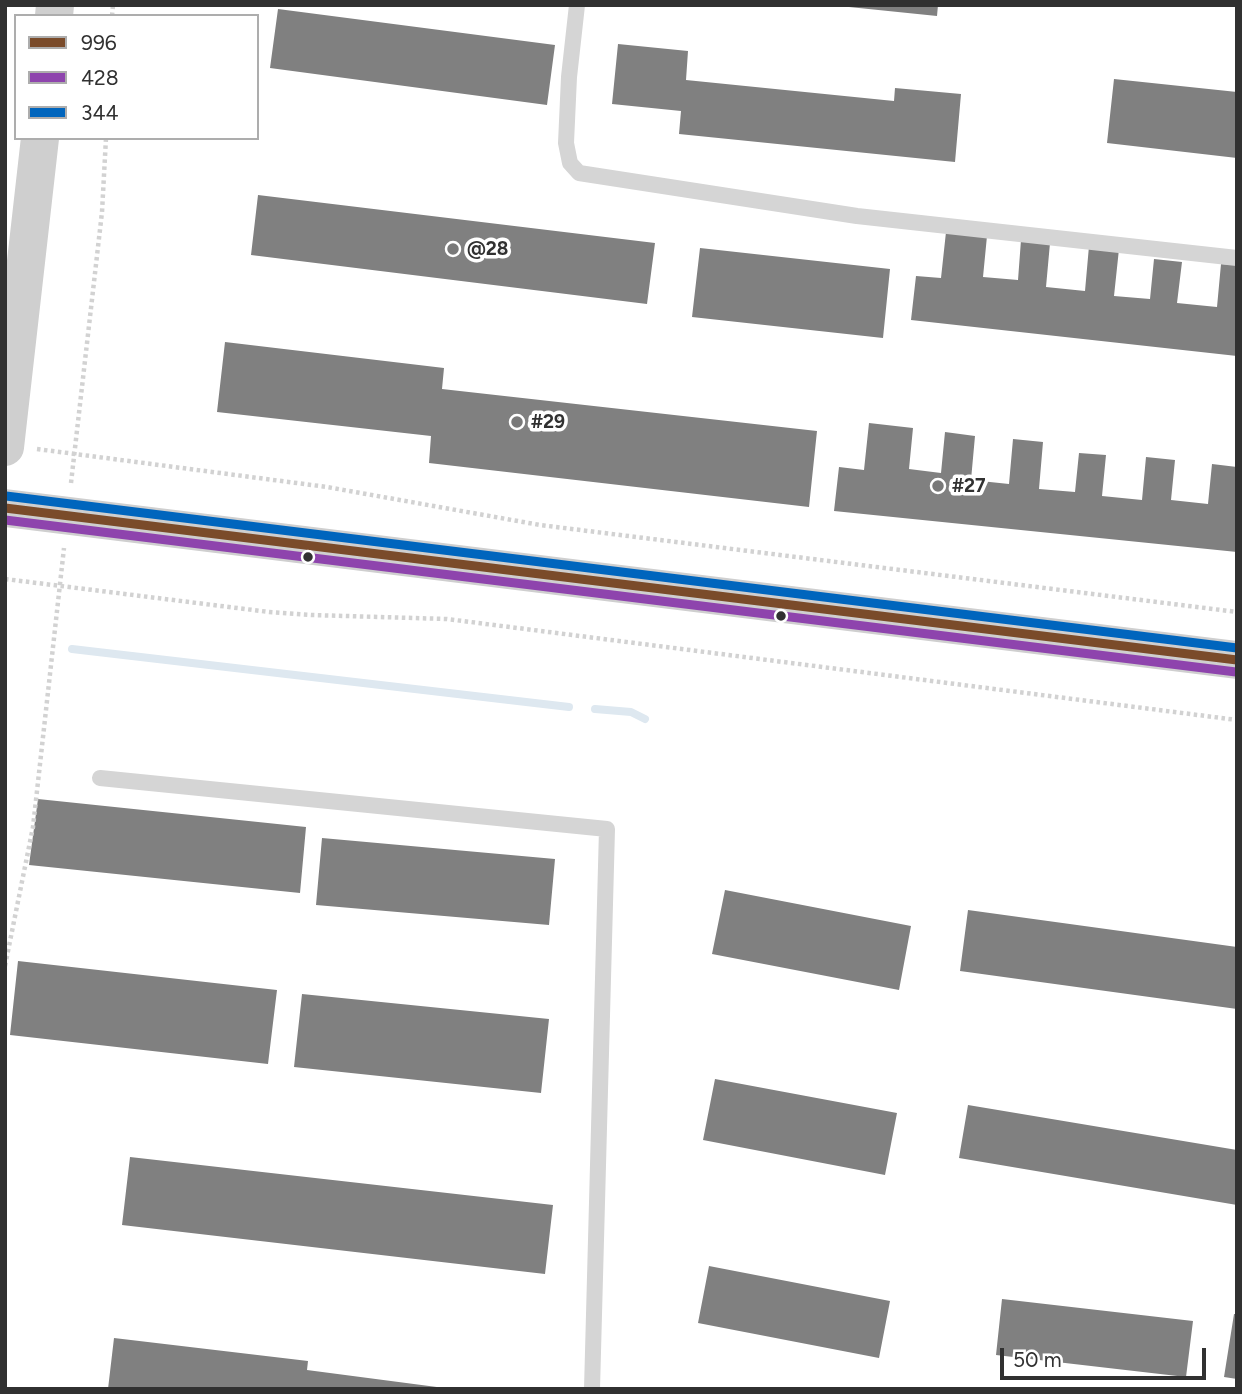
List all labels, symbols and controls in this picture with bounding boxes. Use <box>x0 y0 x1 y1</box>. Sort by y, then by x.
legend <box>14 14 259 140</box>
text: 996 <box>81 30 117 55</box>
text: 428 <box>81 65 119 90</box>
text: 344 <box>81 100 119 125</box>
place label: @28 <box>467 238 508 260</box>
marker: @28 <box>445 241 461 257</box>
place label: #29 <box>531 411 565 433</box>
marker: #29 <box>509 414 525 430</box>
place label: #27 <box>952 475 986 497</box>
marker: #27 <box>930 478 946 494</box>
unlabelled marker <box>301 550 315 564</box>
unlabelled marker <box>774 609 788 623</box>
scale bar <box>1004 1334 1210 1378</box>
text: 50 m <box>1013 1347 1062 1372</box>

